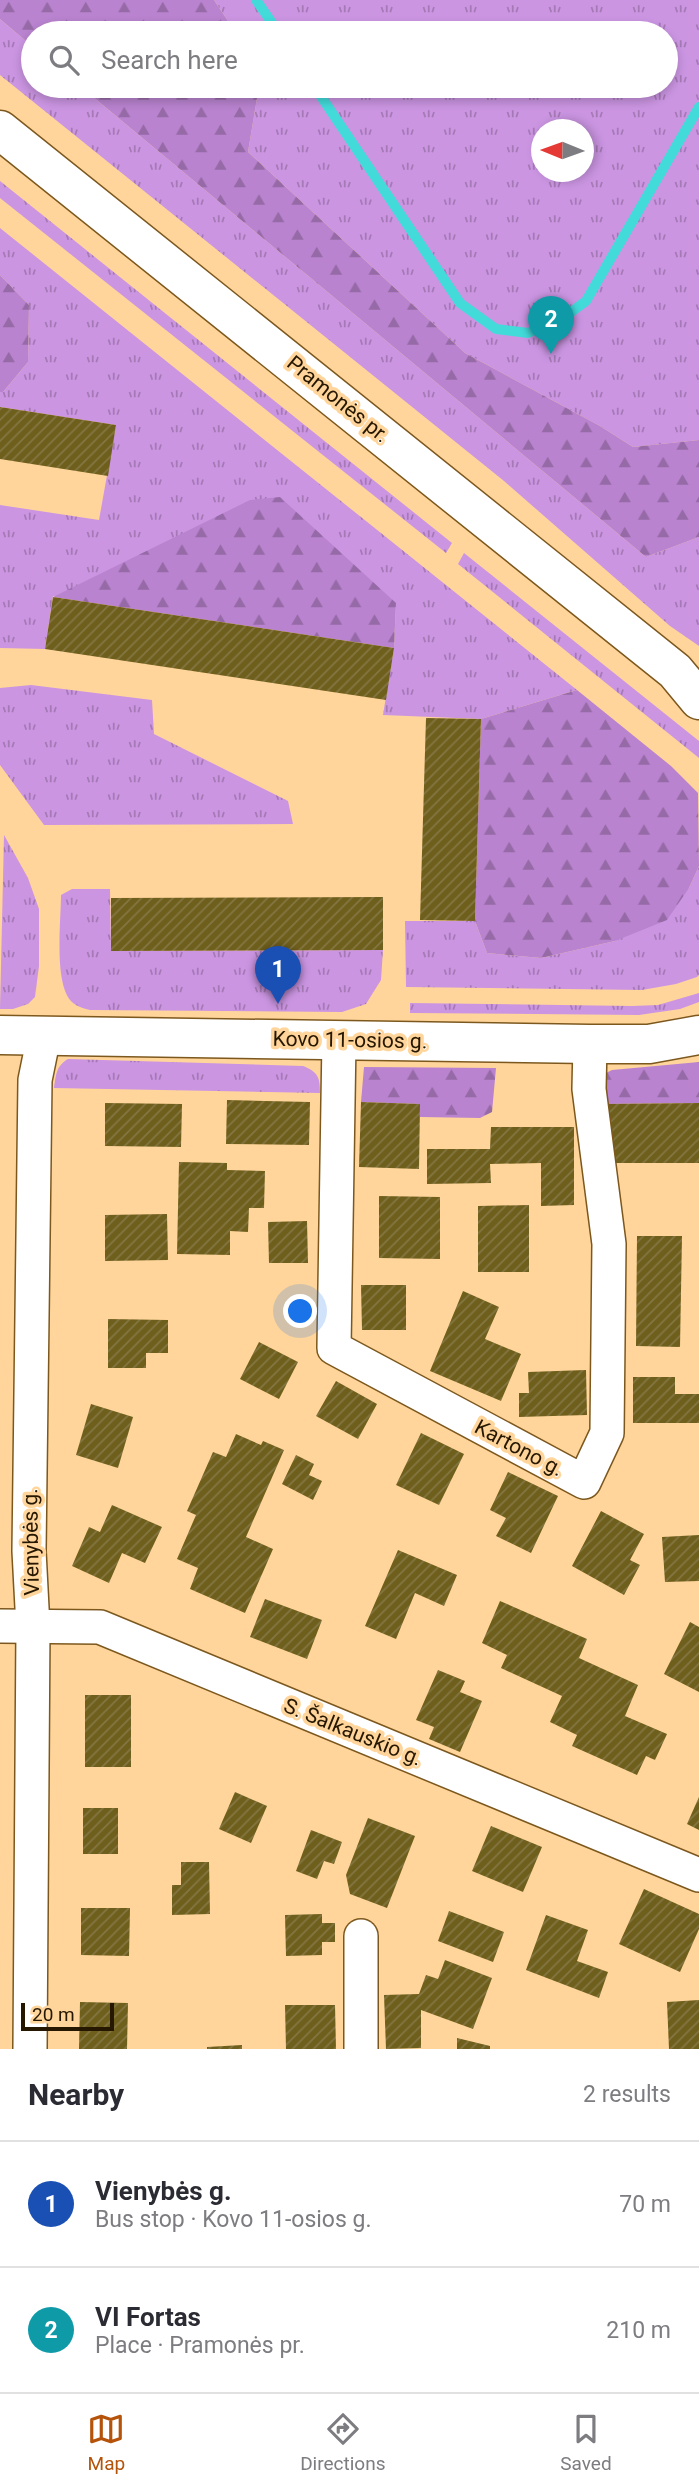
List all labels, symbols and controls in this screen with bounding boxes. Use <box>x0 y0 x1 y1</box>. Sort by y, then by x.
search box <box>21 21 678 98</box>
icon: search <box>45 41 83 79</box>
text: Search here <box>101 45 238 75</box>
north arrow <box>531 119 594 182</box>
pin: 2 <box>528 296 574 354</box>
street label: Pramonės pr. <box>282 351 394 447</box>
pin: 1 <box>255 946 301 1004</box>
street label: Kovo 11-osios g. <box>272 1027 428 1053</box>
your location <box>283 1294 317 1328</box>
street label: Kartono g. <box>471 1415 567 1481</box>
street label: Vienybės g. <box>18 1488 44 1596</box>
street label: S. Šalkauskio g. <box>280 1693 426 1771</box>
scale bar <box>21 2000 114 2032</box>
text: 20 m <box>32 2003 75 2026</box>
text: Nearby <box>28 2077 124 2112</box>
text: 2 results <box>583 2081 671 2108</box>
text: Vienybės g. <box>95 2176 231 2206</box>
text: 1 <box>44 2191 58 2218</box>
text: 70 m <box>619 2191 671 2218</box>
text: Bus stop · Kovo 11-osios g. <box>95 2206 372 2233</box>
text: VI Fortas <box>95 2302 201 2332</box>
text: 2 <box>44 2317 58 2344</box>
text: 210 m <box>606 2317 671 2344</box>
text: Place · Pramonės pr. <box>95 2332 305 2359</box>
tab: Map <box>87 2410 125 2475</box>
tab: Directions <box>300 2410 385 2475</box>
tab: Saved <box>560 2410 612 2475</box>

